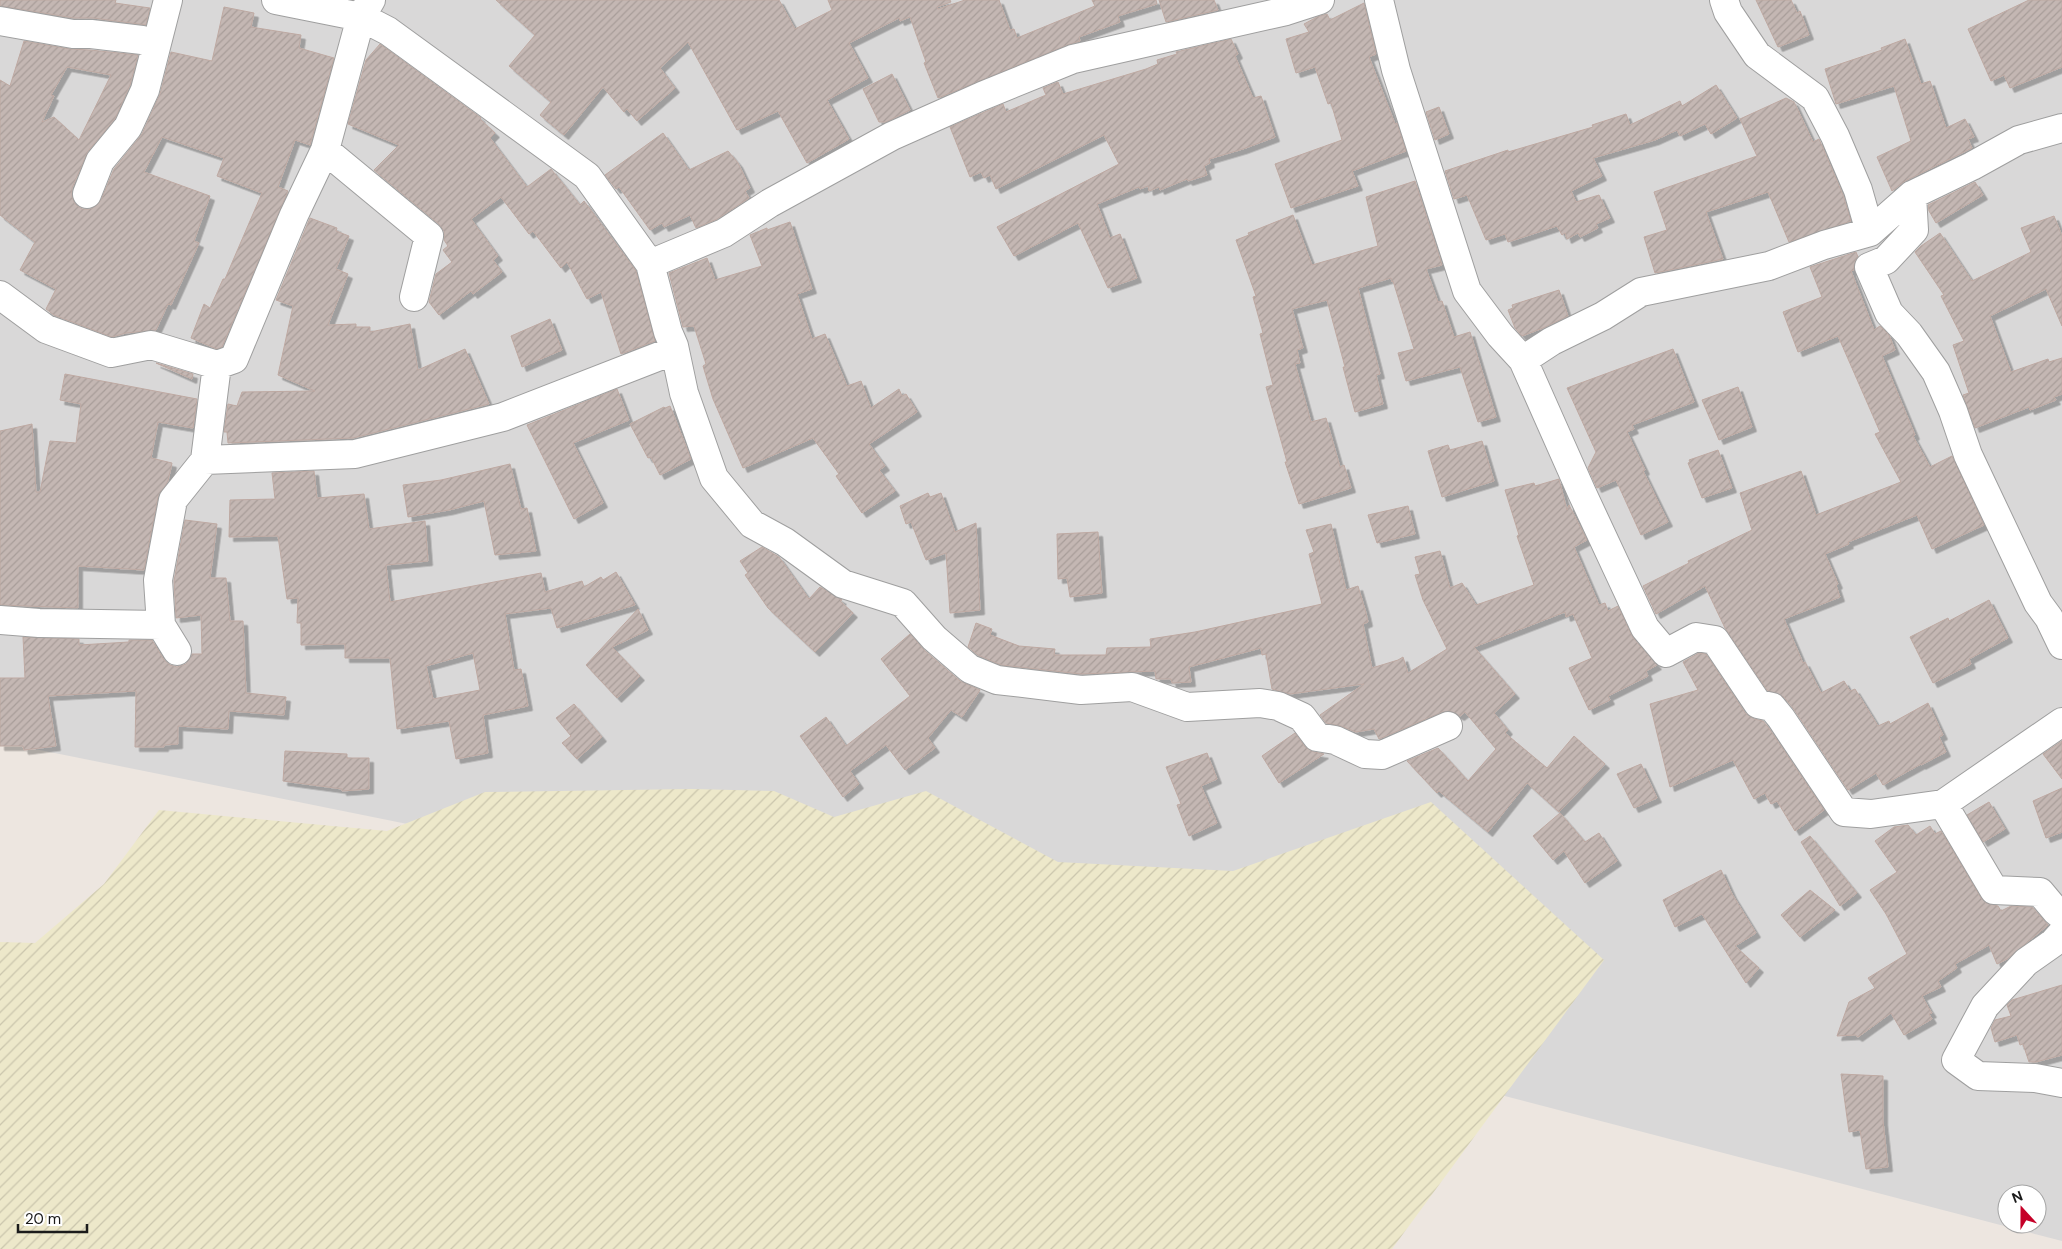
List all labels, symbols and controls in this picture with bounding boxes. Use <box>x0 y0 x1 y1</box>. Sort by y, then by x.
north arrow <box>1997 1184 2047 1234</box>
text: N <box>2009 1187 2025 1207</box>
scale bar <box>18 1202 86 1234</box>
text: 20 m <box>25 1209 61 1229</box>

